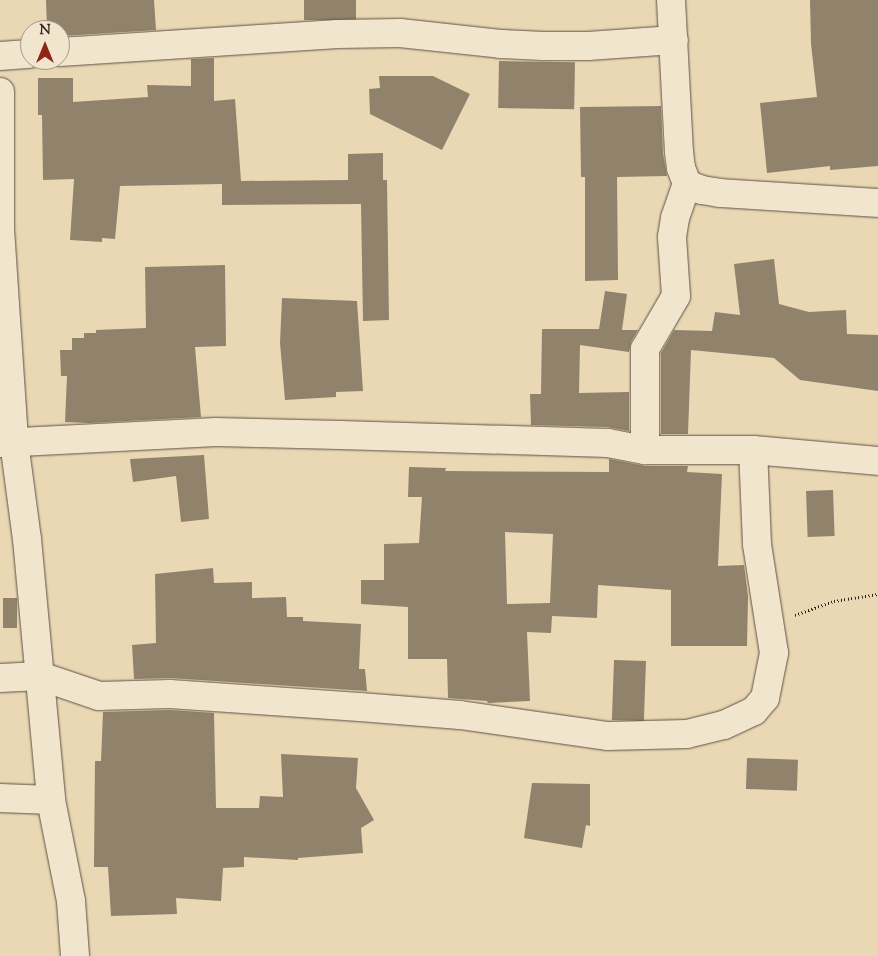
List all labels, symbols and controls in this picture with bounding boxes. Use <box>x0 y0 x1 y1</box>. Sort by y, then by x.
north arrow <box>20 20 70 70</box>
text: N <box>39 21 51 41</box>

